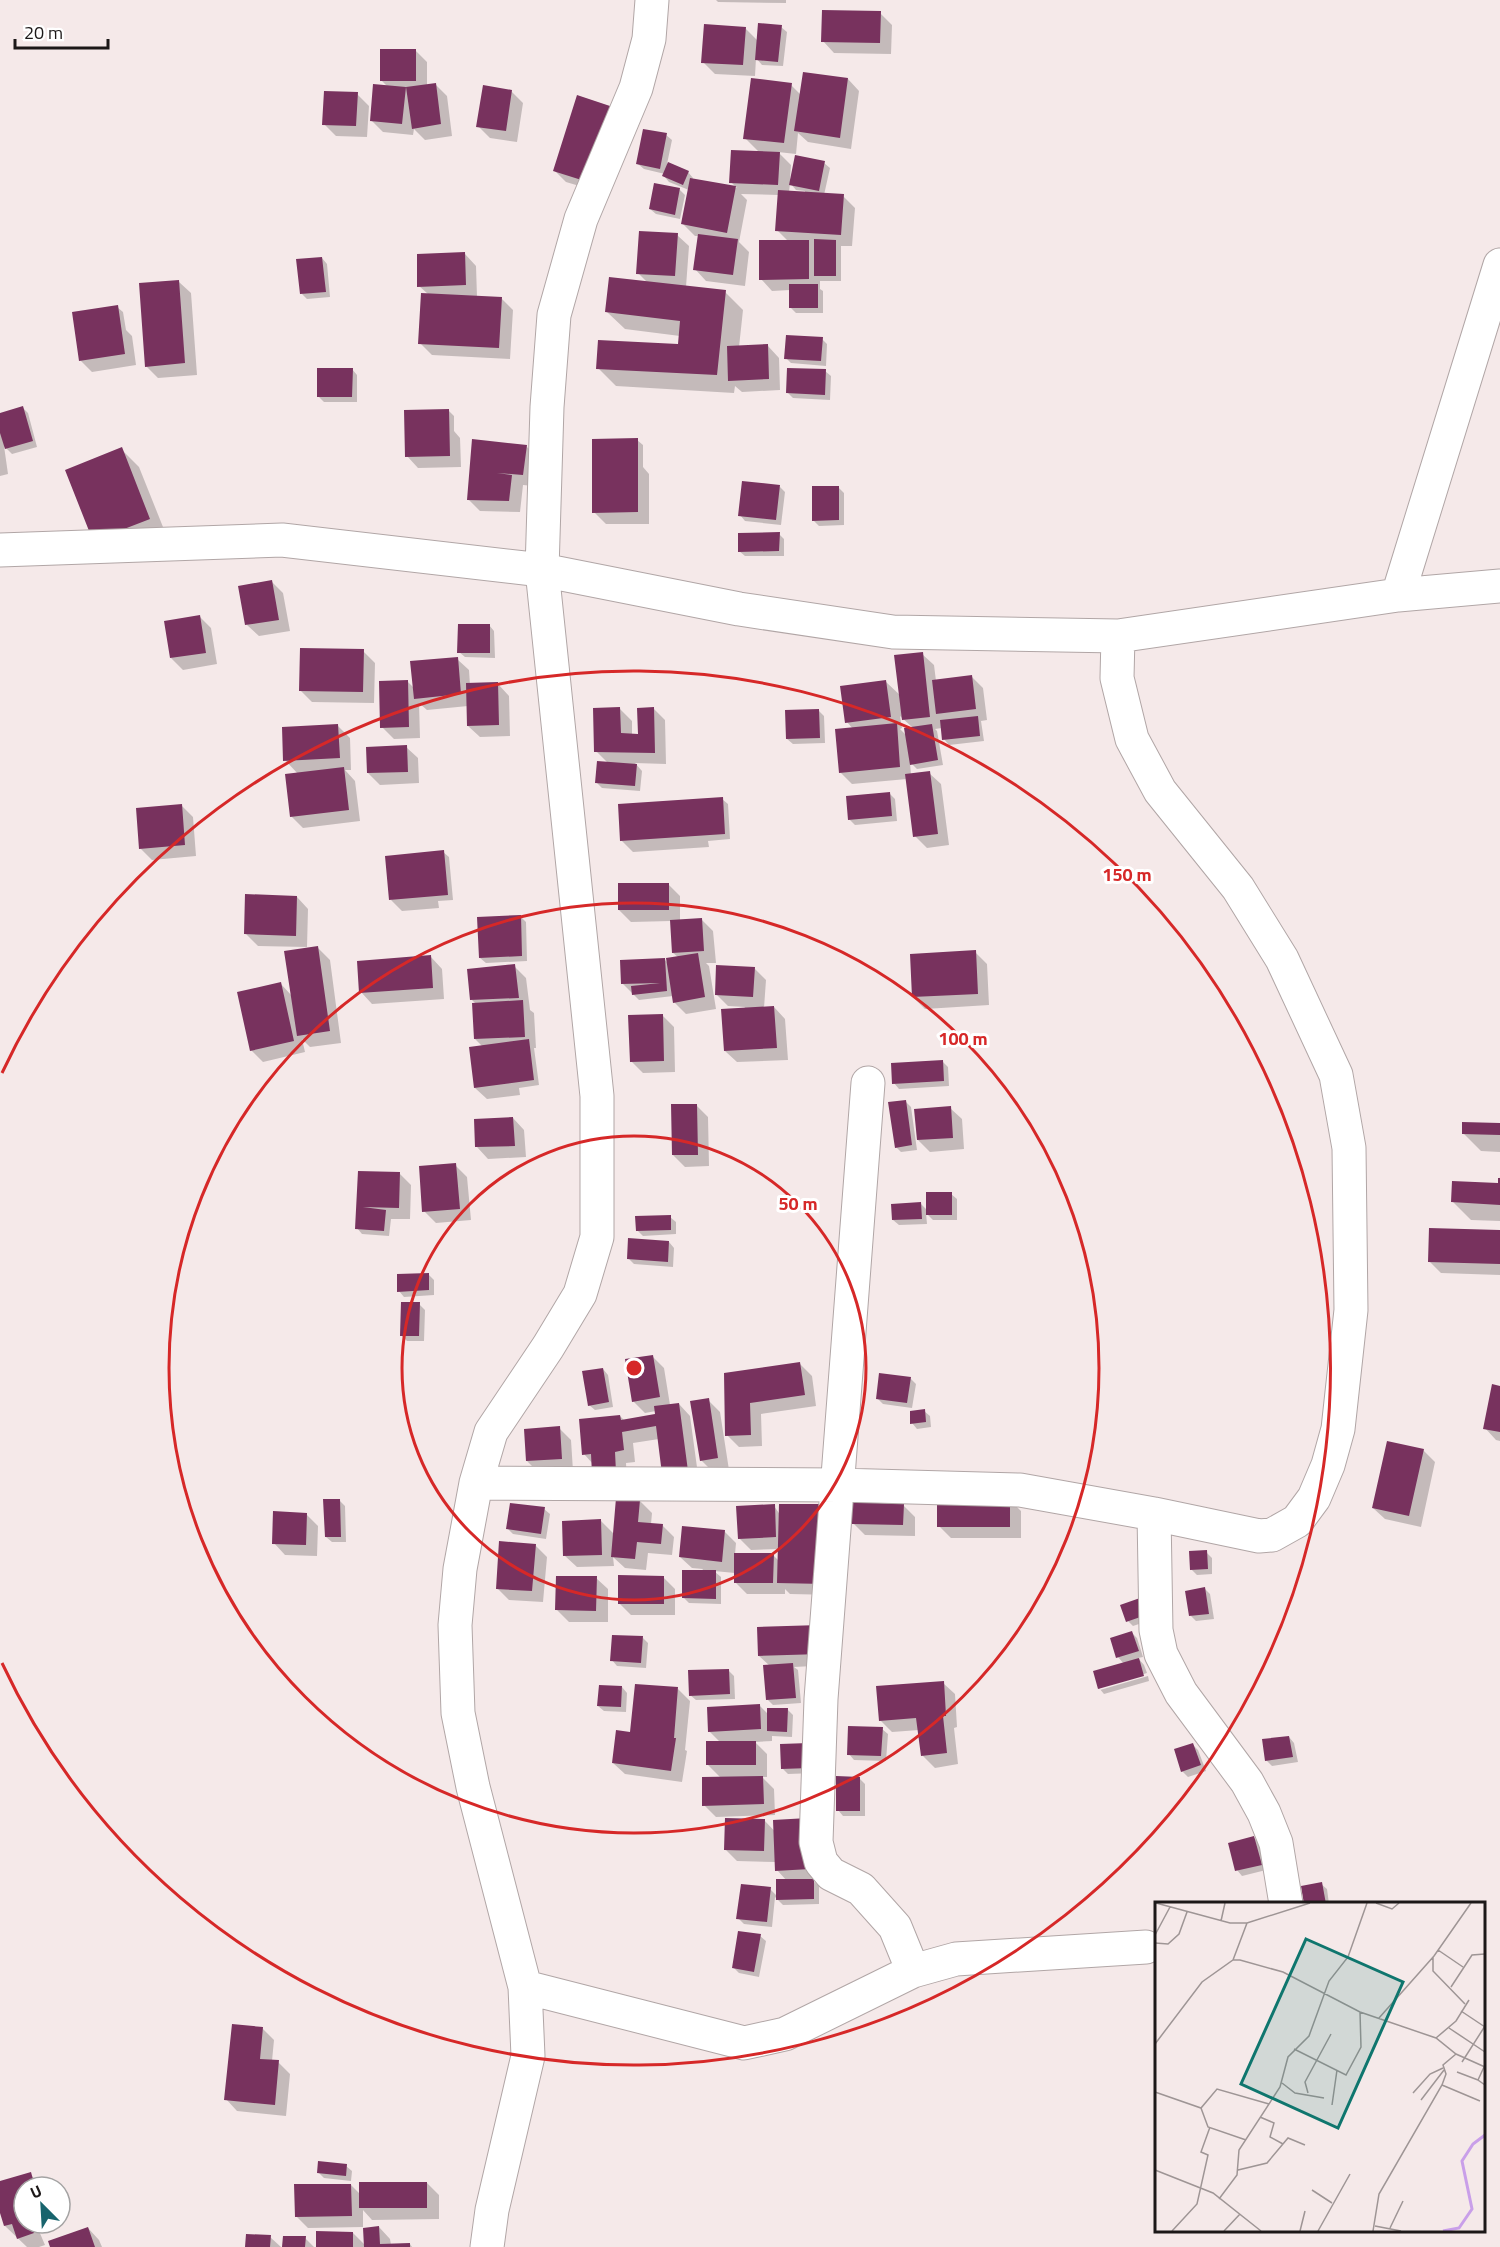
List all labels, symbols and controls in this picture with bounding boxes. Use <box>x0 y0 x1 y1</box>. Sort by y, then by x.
scale bar <box>15 12 108 50</box>
text: 20 m <box>24 19 63 46</box>
text: 150 m <box>1102 861 1152 888</box>
text: 100 m <box>938 1025 988 1052</box>
text: 50 m <box>778 1190 818 1217</box>
centre of rings <box>624 1358 644 1378</box>
inset map <box>1155 1902 1485 2232</box>
north arrow <box>12 2175 72 2235</box>
text: U <box>26 2178 46 2204</box>

